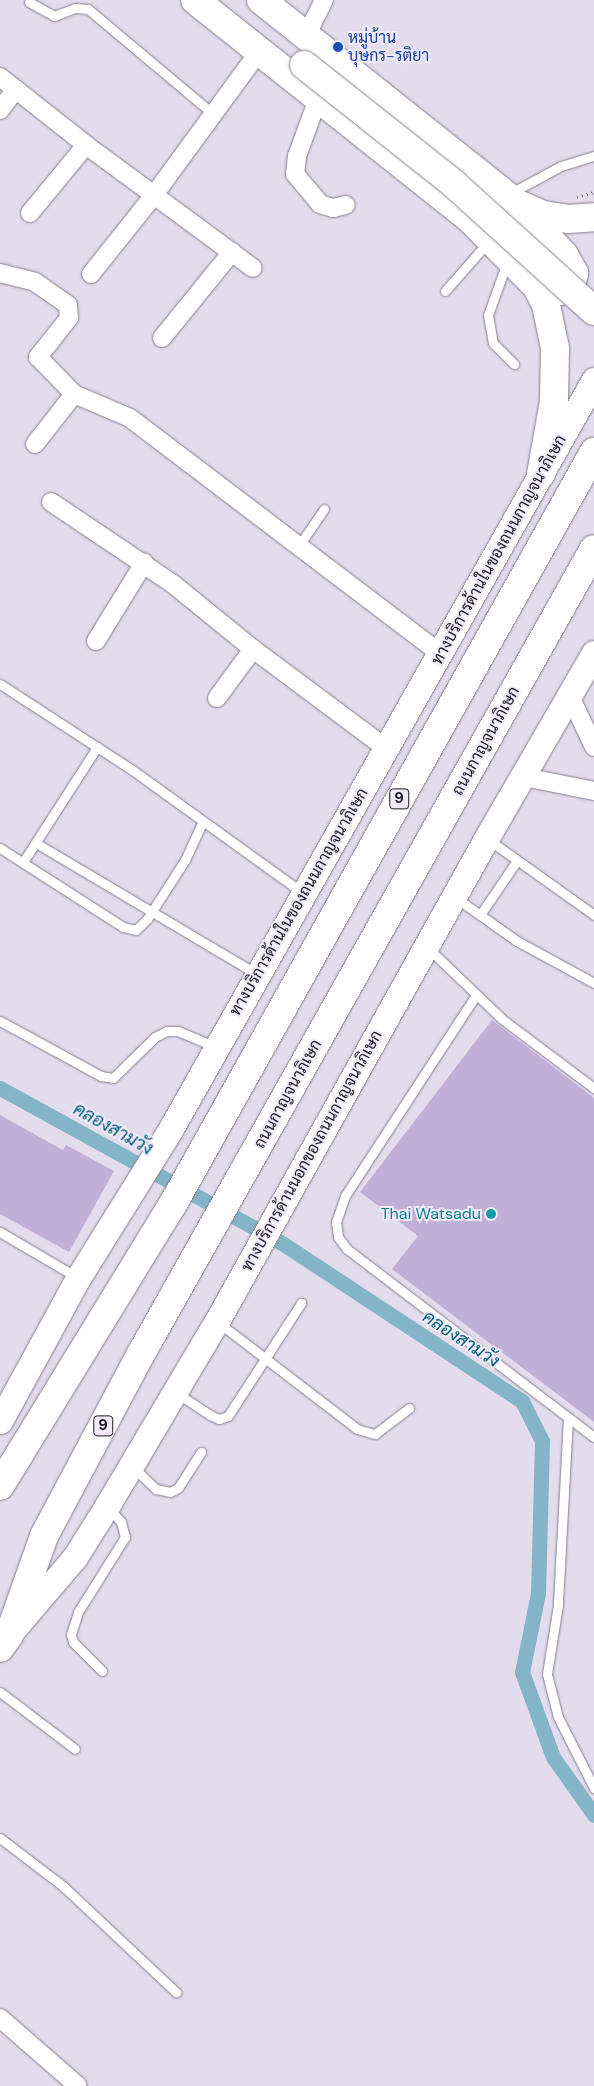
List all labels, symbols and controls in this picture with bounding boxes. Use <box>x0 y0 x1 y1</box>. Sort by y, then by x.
place label: หมู่บ้าน บุษกร-รติยา <box>348 28 429 66</box>
marker: หมู่บ้าน บุษกร-รติยา <box>332 41 344 53</box>
street label: ทางบริการด้านในของถนนกาญจนาภิเษก <box>428 432 570 668</box>
street label: ถนนกาญจนาภิเษก <box>448 683 524 799</box>
street label: ทางบริการด้านในของถนนกาญจนาภิเษก <box>226 785 372 1019</box>
road number: 9 <box>389 786 409 812</box>
street label: ทางบริการด้านนอกของถนนกาญจนาภิเษก <box>238 1027 386 1275</box>
street label: ถนนกาญจนาภิเษก <box>250 1036 326 1152</box>
water label: คลองสามวัง <box>69 1098 157 1160</box>
place label: Thai Watsadu <box>381 1204 481 1224</box>
marker: Thai Watsadu <box>485 1208 497 1220</box>
water label: คลองสามวัง <box>418 1306 504 1372</box>
road number: 9 <box>93 1414 113 1438</box>

